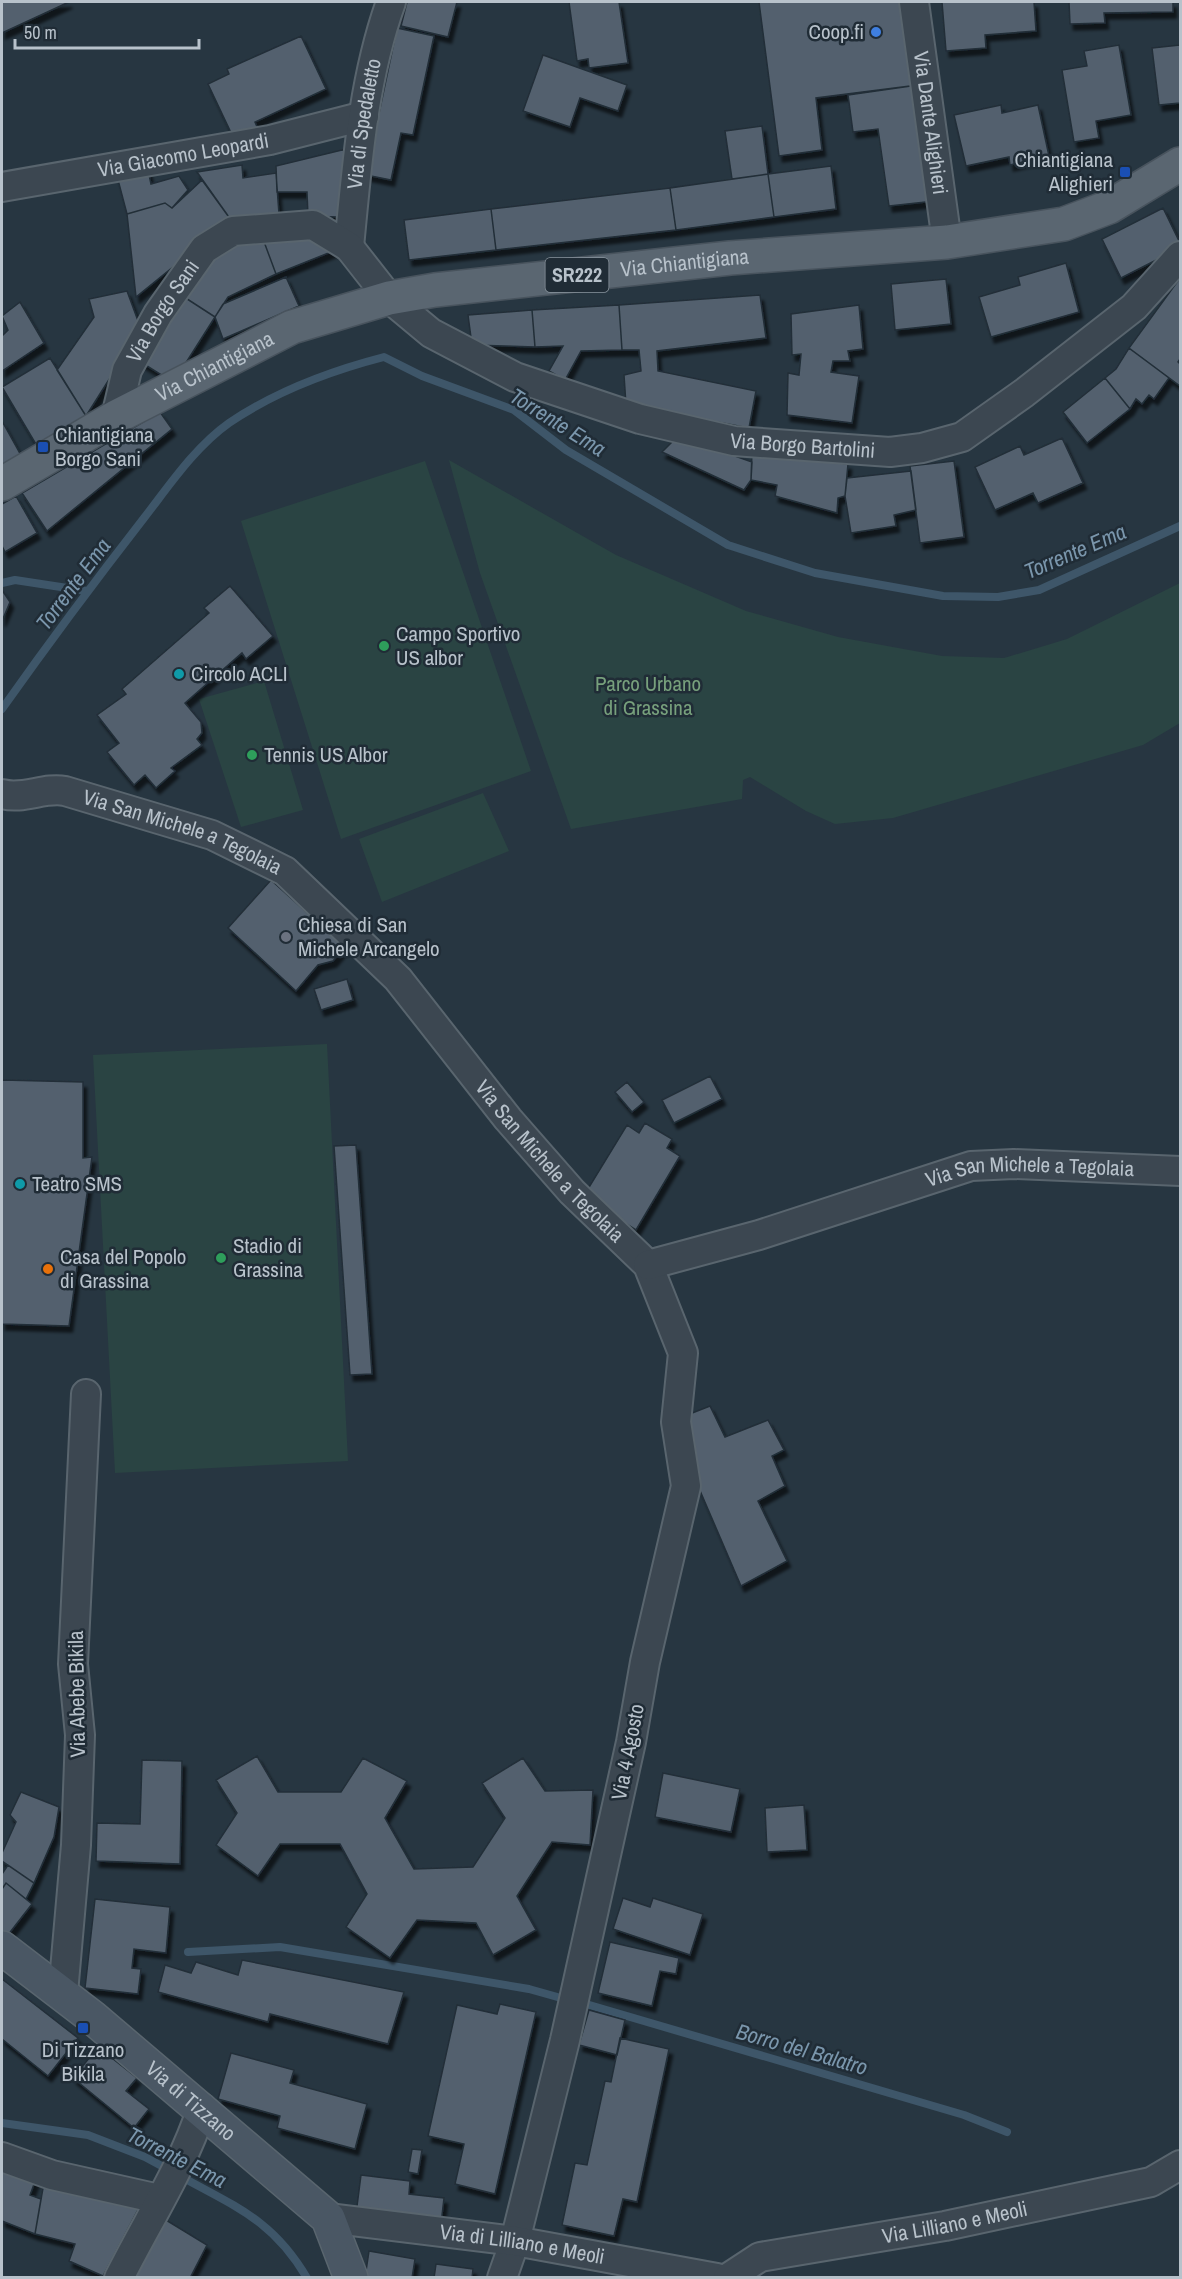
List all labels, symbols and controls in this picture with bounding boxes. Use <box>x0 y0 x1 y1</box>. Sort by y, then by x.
scale bar <box>15 12 200 50</box>
place label: Coop.fi <box>808 17 864 46</box>
text: 50 m <box>24 20 57 45</box>
marker: Coop.fi <box>869 25 883 39</box>
street label: Via Dante Alighieri <box>907 49 955 196</box>
street label: Via di Spedaletto <box>340 56 388 191</box>
street label: Via Giacomo Leopardi <box>95 125 271 184</box>
place label: Chiantigiana Alighieri <box>1014 145 1113 198</box>
marker: Chiantigiana Alighieri <box>1118 165 1132 179</box>
street label: Via Chiantigiana <box>619 242 750 284</box>
street label: Via Borgo Sani <box>119 254 206 368</box>
road number: SR222 <box>546 258 608 292</box>
street label: Via Chiantigiana <box>150 324 279 408</box>
water label: Torrente Ema <box>504 381 612 463</box>
place label: Chiantigiana Borgo Sani <box>55 420 154 473</box>
street label: Via Borgo Bartolini <box>729 426 876 465</box>
marker: Chiantigiana Borgo Sani <box>36 440 50 454</box>
water label: Torrente Ema <box>1019 516 1131 586</box>
water label: Torrente Ema <box>29 532 117 636</box>
place label: Campo Sportivo US albor <box>396 619 520 672</box>
marker: Campo Sportivo US albor <box>377 639 391 653</box>
place label: Circolo ACLI <box>191 659 288 688</box>
marker: Circolo ACLI <box>172 667 186 681</box>
park label: Parco Urbano di Grassina <box>595 669 701 722</box>
place label: Tennis US Albor <box>264 740 388 769</box>
marker: Tennis US Albor <box>245 748 259 762</box>
street label: Via San Michele a Tegolaia <box>80 782 287 881</box>
place label: Chiesa di San Michele Arcangelo <box>298 910 440 963</box>
marker: Chiesa di San Michele Arcangelo <box>279 930 293 944</box>
street label: Via San Michele a Tegolaia <box>469 1074 631 1249</box>
street label: Via San Michele a Tegolaia <box>922 1149 1135 1194</box>
place label: Teatro SMS <box>32 1169 122 1198</box>
marker: Teatro SMS <box>13 1177 27 1191</box>
place label: Stadio di Grassina <box>233 1231 303 1284</box>
place label: Casa del Popolo di Grassina <box>60 1242 186 1295</box>
marker: Stadio di Grassina <box>214 1251 228 1265</box>
marker: Casa del Popolo di Grassina <box>41 1262 55 1276</box>
street label: Via Abebe Bikila <box>61 1630 92 1758</box>
street label: Via 4 Agosto <box>604 1701 651 1802</box>
water label: Borro del Balatro <box>733 2016 871 2082</box>
marker: Di Tizzano Bikila <box>76 2021 90 2035</box>
place label: Di Tizzano Bikila <box>42 2035 124 2088</box>
street label: Via di Tizzano <box>140 2054 242 2147</box>
water label: Torrente Ema <box>122 2119 232 2195</box>
street label: Via Lilliano e Meoli <box>880 2194 1030 2250</box>
street label: Via di Lilliano e Meoli <box>438 2217 607 2271</box>

